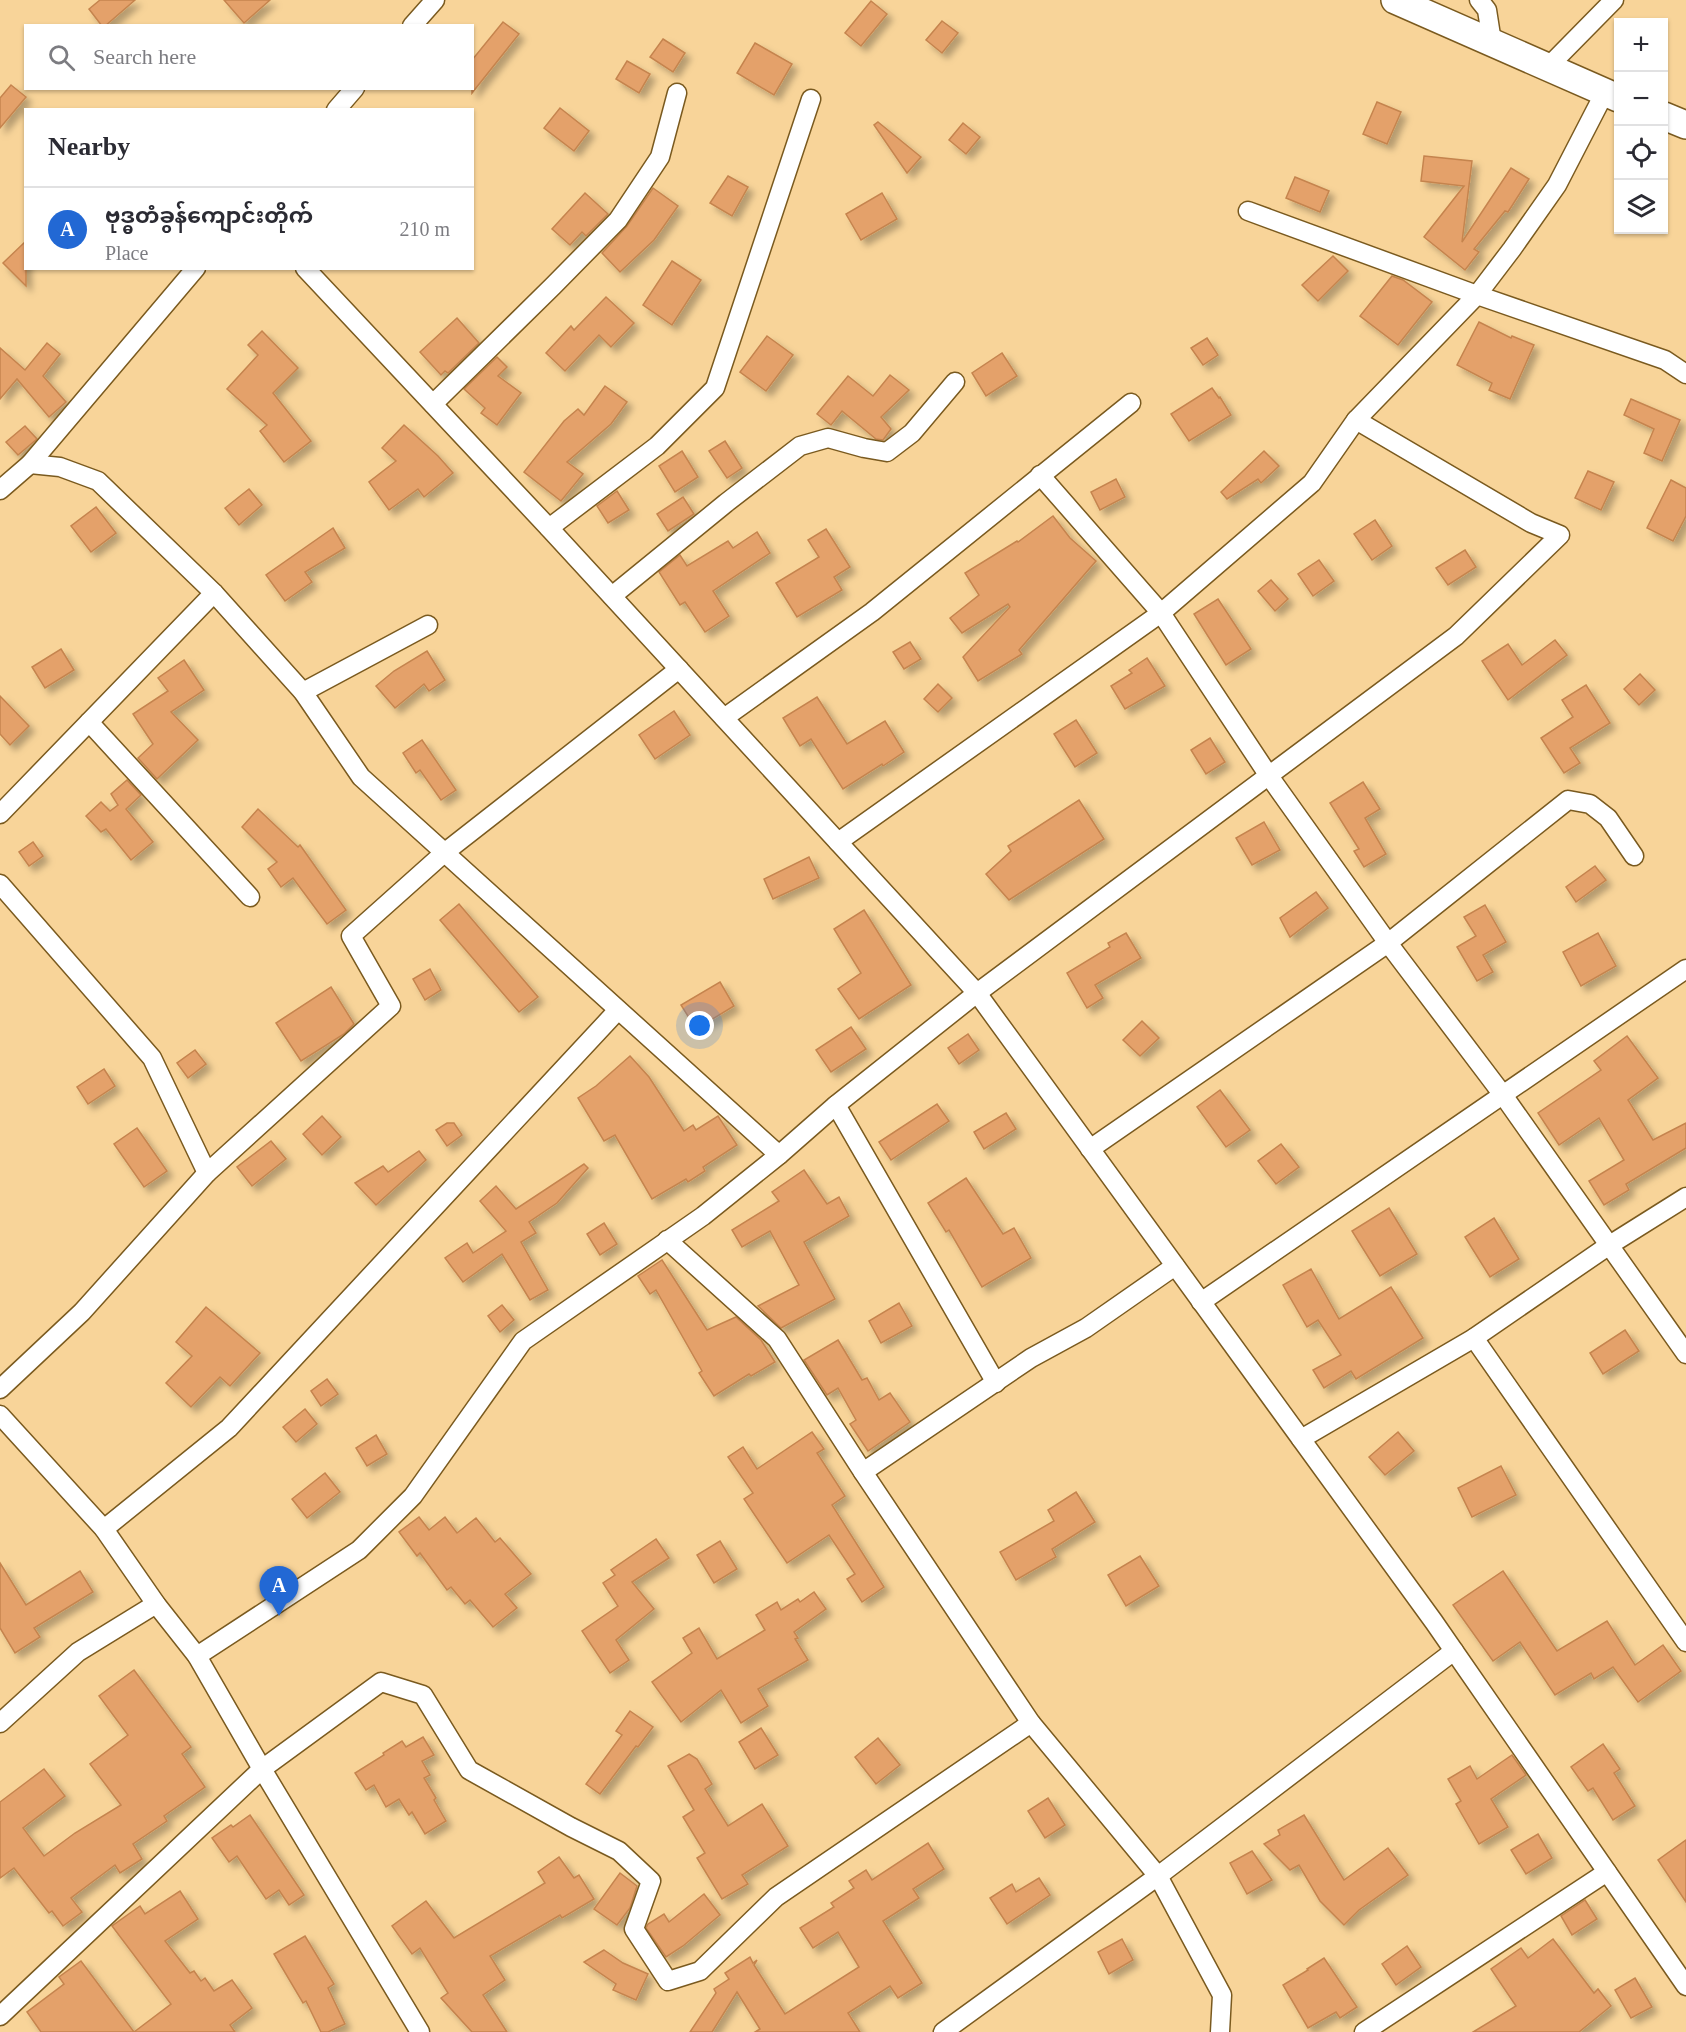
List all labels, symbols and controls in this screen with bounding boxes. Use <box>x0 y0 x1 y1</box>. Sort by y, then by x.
map controls <box>1614 18 1668 234</box>
button: + <box>1614 18 1668 72</box>
search box <box>24 24 474 90</box>
icon: search <box>45 41 78 74</box>
text: Search here <box>93 44 196 69</box>
button: − <box>1614 72 1668 126</box>
button: locate <box>1614 126 1668 180</box>
text: Nearby <box>48 132 130 161</box>
button: layers <box>1614 180 1668 234</box>
text: ဗုဒ္ဓတံခွန်ကျောင်းတိုက် <box>105 203 313 228</box>
text: A <box>60 218 75 240</box>
text: 210 m <box>399 218 450 240</box>
text: Place <box>105 242 148 264</box>
your location <box>685 1011 714 1040</box>
pin: A <box>260 1566 298 1616</box>

